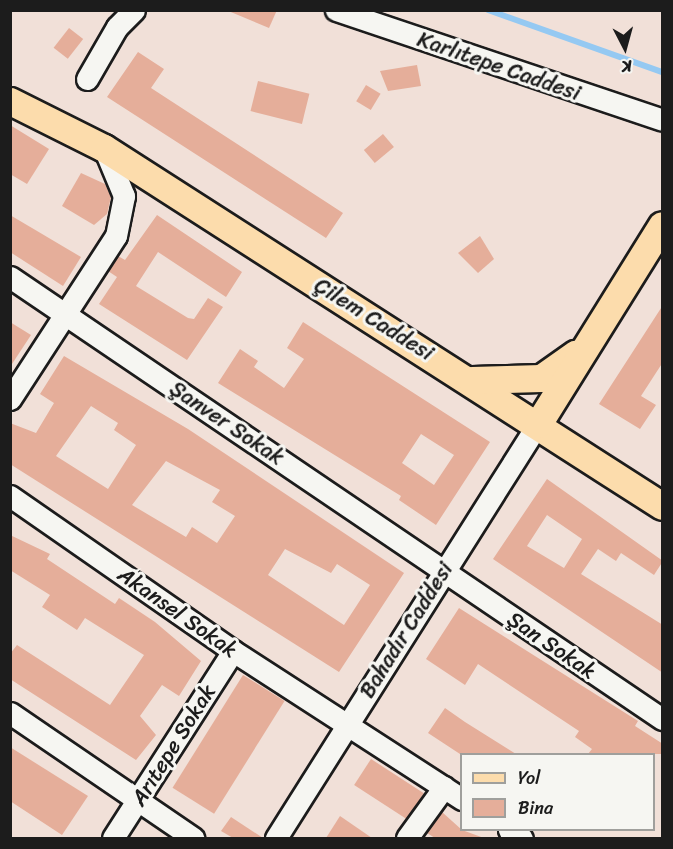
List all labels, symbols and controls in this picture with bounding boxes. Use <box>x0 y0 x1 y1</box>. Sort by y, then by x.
north arrow <box>595 18 655 78</box>
street label: Karlıtepe Caddesi <box>414 26 584 106</box>
text: K <box>621 51 633 81</box>
street label: Çilem Caddesi <box>310 272 438 366</box>
street label: Şanver Sokak <box>165 375 289 471</box>
street label: Bahadır Caddesi <box>354 558 458 702</box>
street label: Akansel Sokak <box>113 561 243 663</box>
street label: Şan Sokak <box>502 606 602 684</box>
street label: Arıtepe Sokak <box>125 679 221 811</box>
legend <box>460 753 655 831</box>
text: Yol <box>518 762 540 794</box>
text: Bina <box>518 792 553 824</box>

